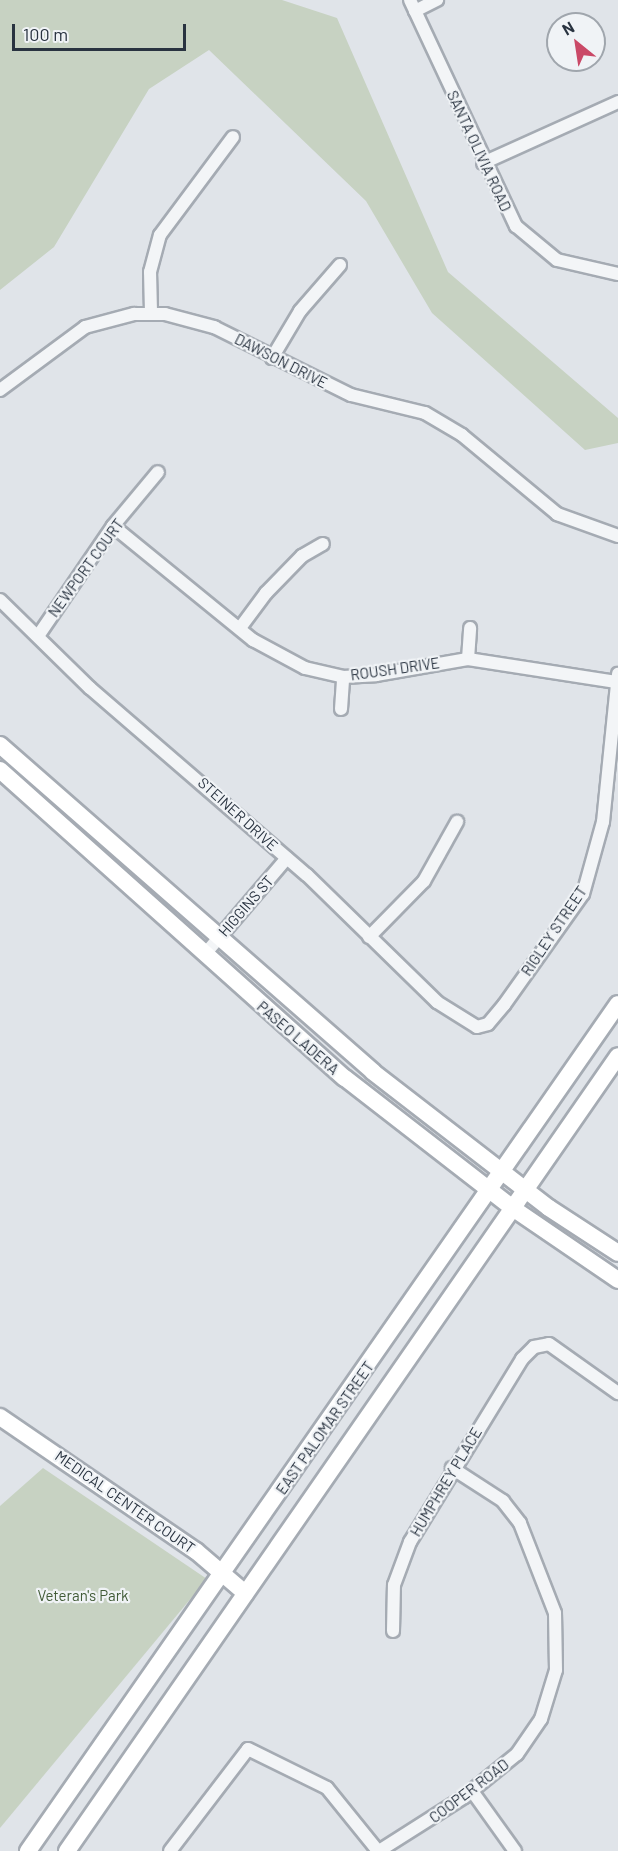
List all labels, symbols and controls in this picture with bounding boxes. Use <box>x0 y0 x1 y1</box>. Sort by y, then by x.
scale bar <box>15 12 189 50</box>
north arrow <box>546 12 606 72</box>
text: N <box>558 17 577 39</box>
text: 100 m <box>23 23 68 45</box>
street label: SANTA OLIVIA ROAD <box>443 88 515 214</box>
street label: DAWSON DRIVE <box>232 330 330 392</box>
street label: NEWPORT COURT <box>44 515 128 621</box>
street label: ROUSH DRIVE <box>349 654 441 684</box>
street label: STEINER DRIVE <box>194 773 282 855</box>
street label: HIGGINS ST <box>215 872 277 940</box>
street label: RIGLEY STREET <box>517 883 591 979</box>
street label: PASEO LADERA <box>253 998 343 1078</box>
street label: EAST PALOMAR STREET <box>272 1358 378 1498</box>
street label: HUMPHREY PLACE <box>406 1424 486 1540</box>
street label: MEDICAL CENTER COURT <box>52 1447 198 1557</box>
park label: Veteran's Park <box>37 1587 129 1605</box>
street label: COOPER ROAD <box>426 1755 512 1827</box>

